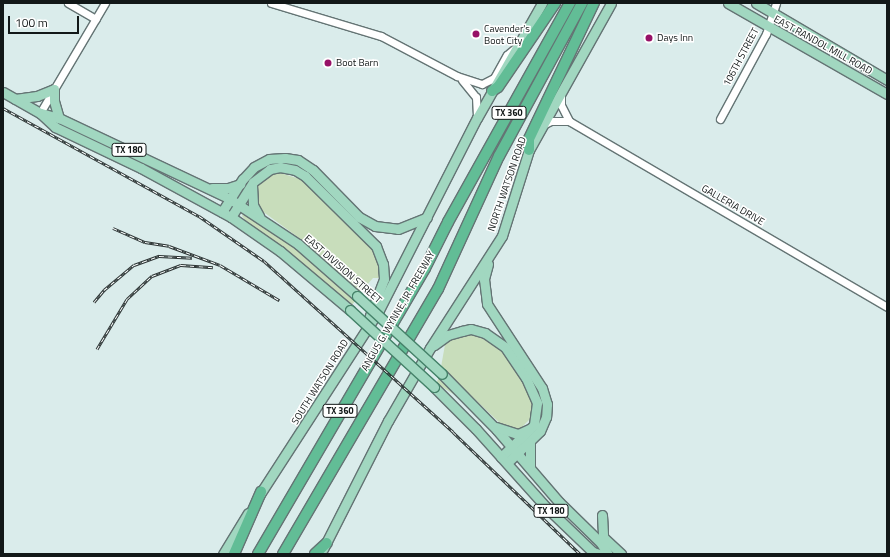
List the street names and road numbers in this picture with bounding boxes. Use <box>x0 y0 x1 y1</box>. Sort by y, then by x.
street label: EAST RANDOL MILL ROAD <box>772 13 874 77</box>
street label: 106TH STREET <box>721 26 761 88</box>
road number: TX 360 <box>491 106 527 120</box>
street label: NORTH WATSON ROAD <box>485 135 529 233</box>
road number: TX 180 <box>111 143 147 157</box>
street label: GALLERIA DRIVE <box>700 182 766 228</box>
street label: EAST DIVISION STREET <box>302 232 384 306</box>
street label: ANGUS G. WYNNE, JR. FREEWAY <box>359 249 437 373</box>
street label: SOUTH WATSON ROAD <box>289 337 351 427</box>
road number: TX 360 <box>322 404 358 418</box>
road number: TX 180 <box>533 504 569 518</box>

